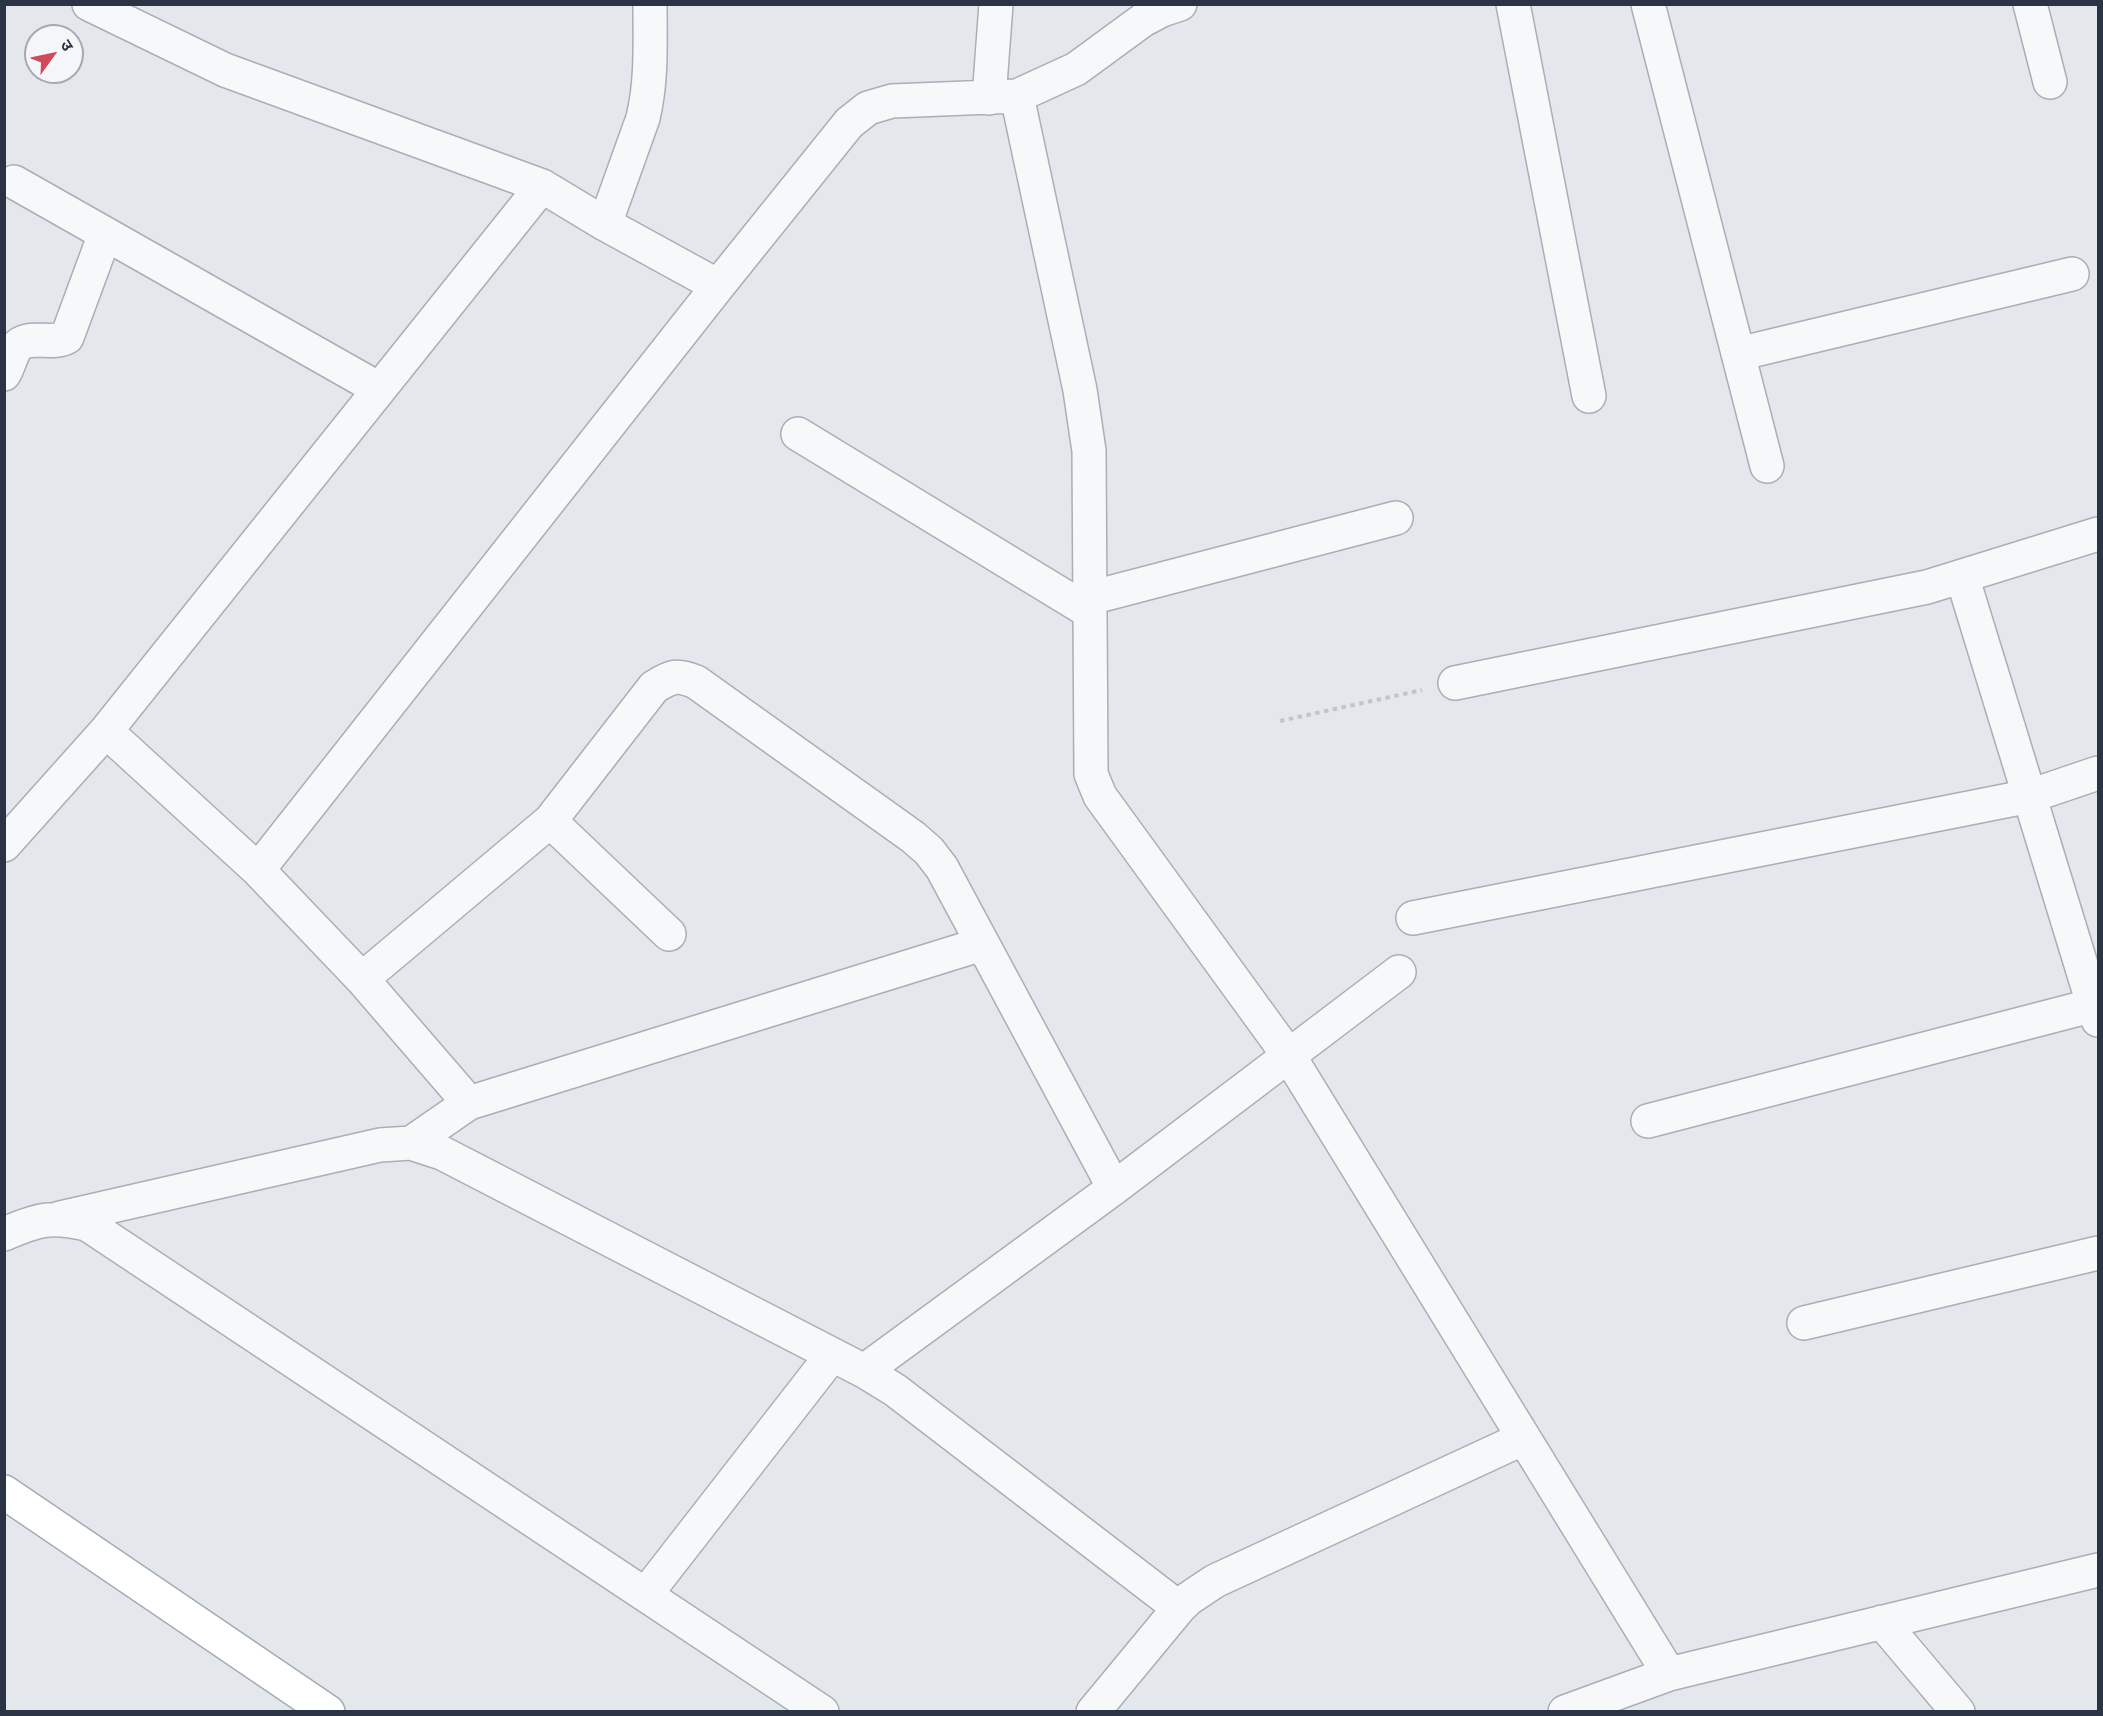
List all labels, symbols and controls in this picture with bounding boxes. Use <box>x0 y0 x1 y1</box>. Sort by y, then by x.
north arrow <box>24 24 84 84</box>
text: उ <box>56 36 78 55</box>

